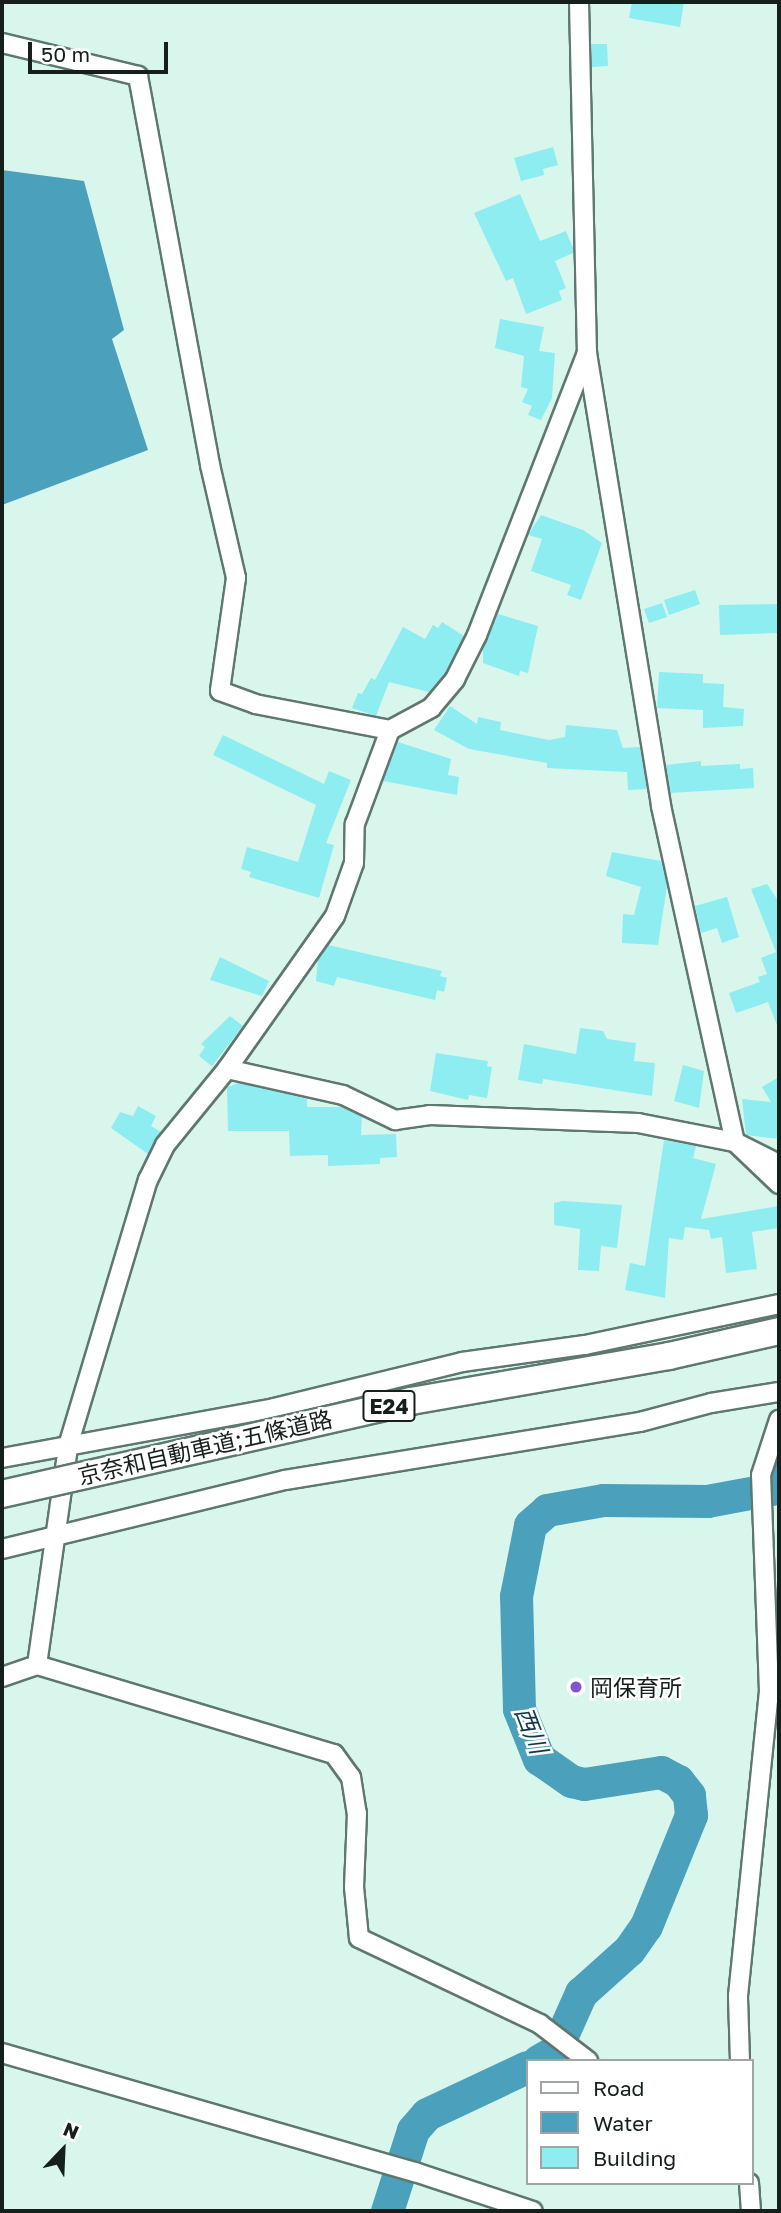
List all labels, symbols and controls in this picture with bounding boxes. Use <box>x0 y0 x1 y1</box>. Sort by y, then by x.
scale bar <box>32 28 172 72</box>
text: 50 m <box>41 41 90 67</box>
road number: E24 <box>361 1388 417 1424</box>
street label: 京奈和自動車道;五條道路 <box>75 1404 335 1490</box>
place label: 岡保育所 <box>590 1673 682 1701</box>
marker: 岡保育所 <box>568 1679 584 1695</box>
water label: 西川 <box>510 1702 554 1758</box>
legend <box>526 2059 753 2185</box>
text: Road <box>593 2075 644 2101</box>
text: Water <box>593 2110 653 2136</box>
north arrow <box>28 2115 98 2185</box>
text: N <box>60 2117 83 2144</box>
text: Building <box>593 2145 676 2171</box>

